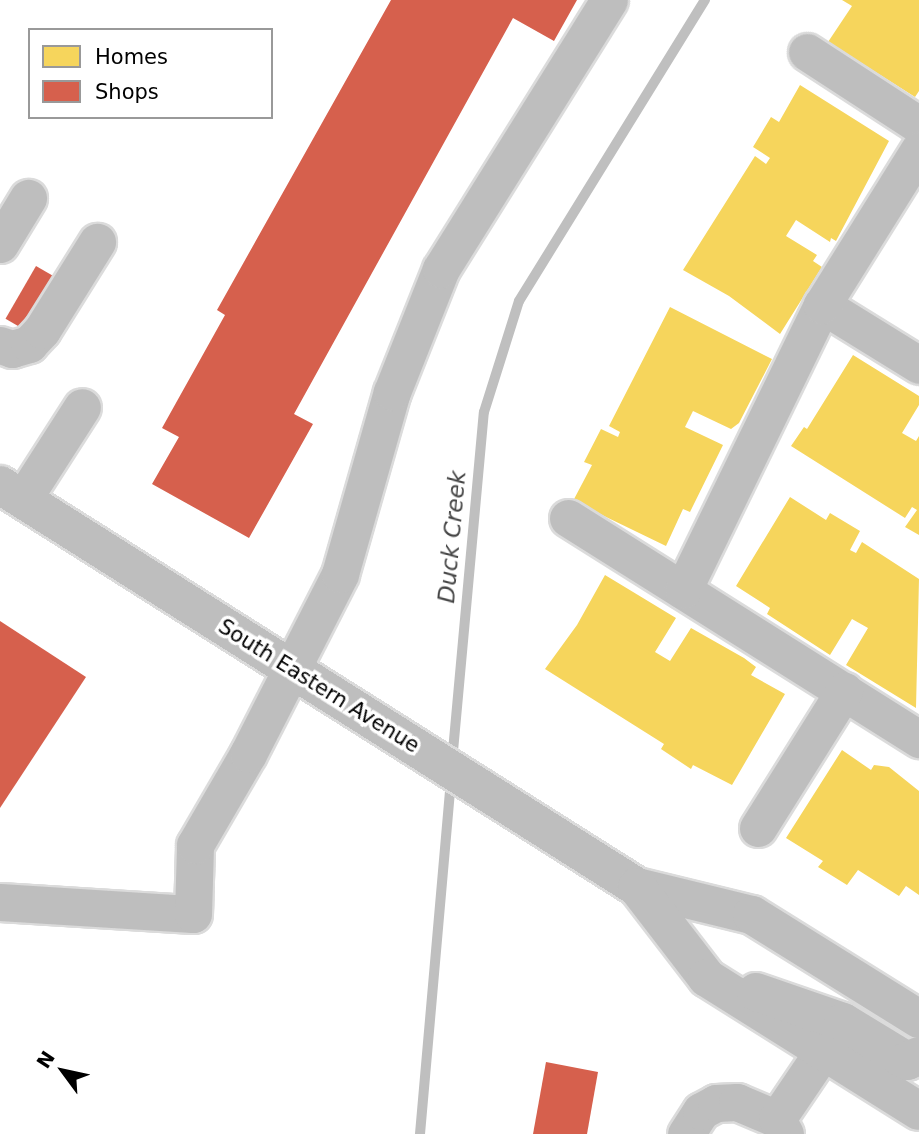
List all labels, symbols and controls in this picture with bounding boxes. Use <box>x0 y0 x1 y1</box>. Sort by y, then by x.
legend <box>28 28 273 119</box>
text: Homes <box>95 45 168 69</box>
text: Shops <box>95 80 159 104</box>
water label: Duck Creek <box>432 470 472 604</box>
street label: South Eastern Avenue <box>214 614 424 758</box>
north arrow <box>28 1036 98 1106</box>
text: N <box>32 1047 59 1072</box>

